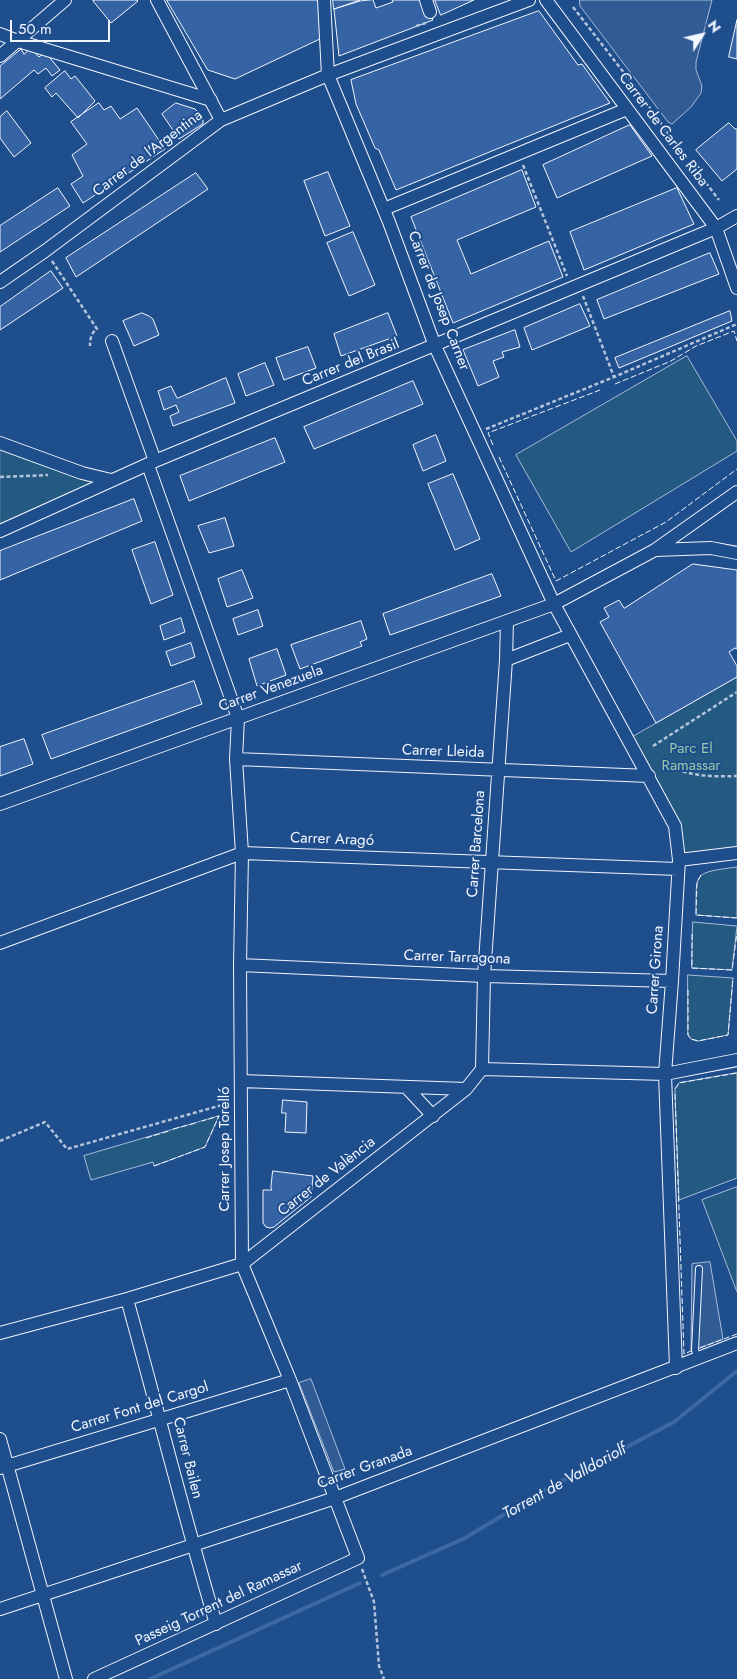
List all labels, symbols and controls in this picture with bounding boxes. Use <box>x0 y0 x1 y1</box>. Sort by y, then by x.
scale bar <box>12 10 112 42</box>
north arrow <box>677 10 727 60</box>
text: N <box>703 16 726 37</box>
text: 50 m <box>18 18 52 40</box>
street label: Carrer de Carles Riba <box>614 69 712 191</box>
street label: Carrer de l'Argentina <box>90 107 206 201</box>
street label: Carrer de Josep Carner <box>403 229 473 373</box>
street label: Carrer del Brasil <box>300 335 402 391</box>
street label: Carrer Venezuela <box>216 662 326 716</box>
park label: Parc El Ramassar <box>662 740 720 775</box>
street label: Carrer Lleida <box>401 742 485 762</box>
street label: Carrer Barcelona <box>464 790 490 898</box>
street label: Carrer Aragó <box>290 830 374 850</box>
street label: Carrer Girona <box>644 925 668 1015</box>
street label: Carrer Tarragona <box>403 947 511 969</box>
street label: Carrer Josep Torelló <box>216 1087 234 1211</box>
street label: Carrer de València <box>275 1133 379 1221</box>
street label: Carrer Font del Cargol <box>69 1378 211 1438</box>
street label: Carrer Bailen <box>168 1415 206 1501</box>
water label: Torrent de Valldoriolf <box>500 1440 630 1524</box>
street label: Carrer Granada <box>315 1442 415 1494</box>
street label: Passeig Torrent del Ramassar <box>133 1557 305 1651</box>

